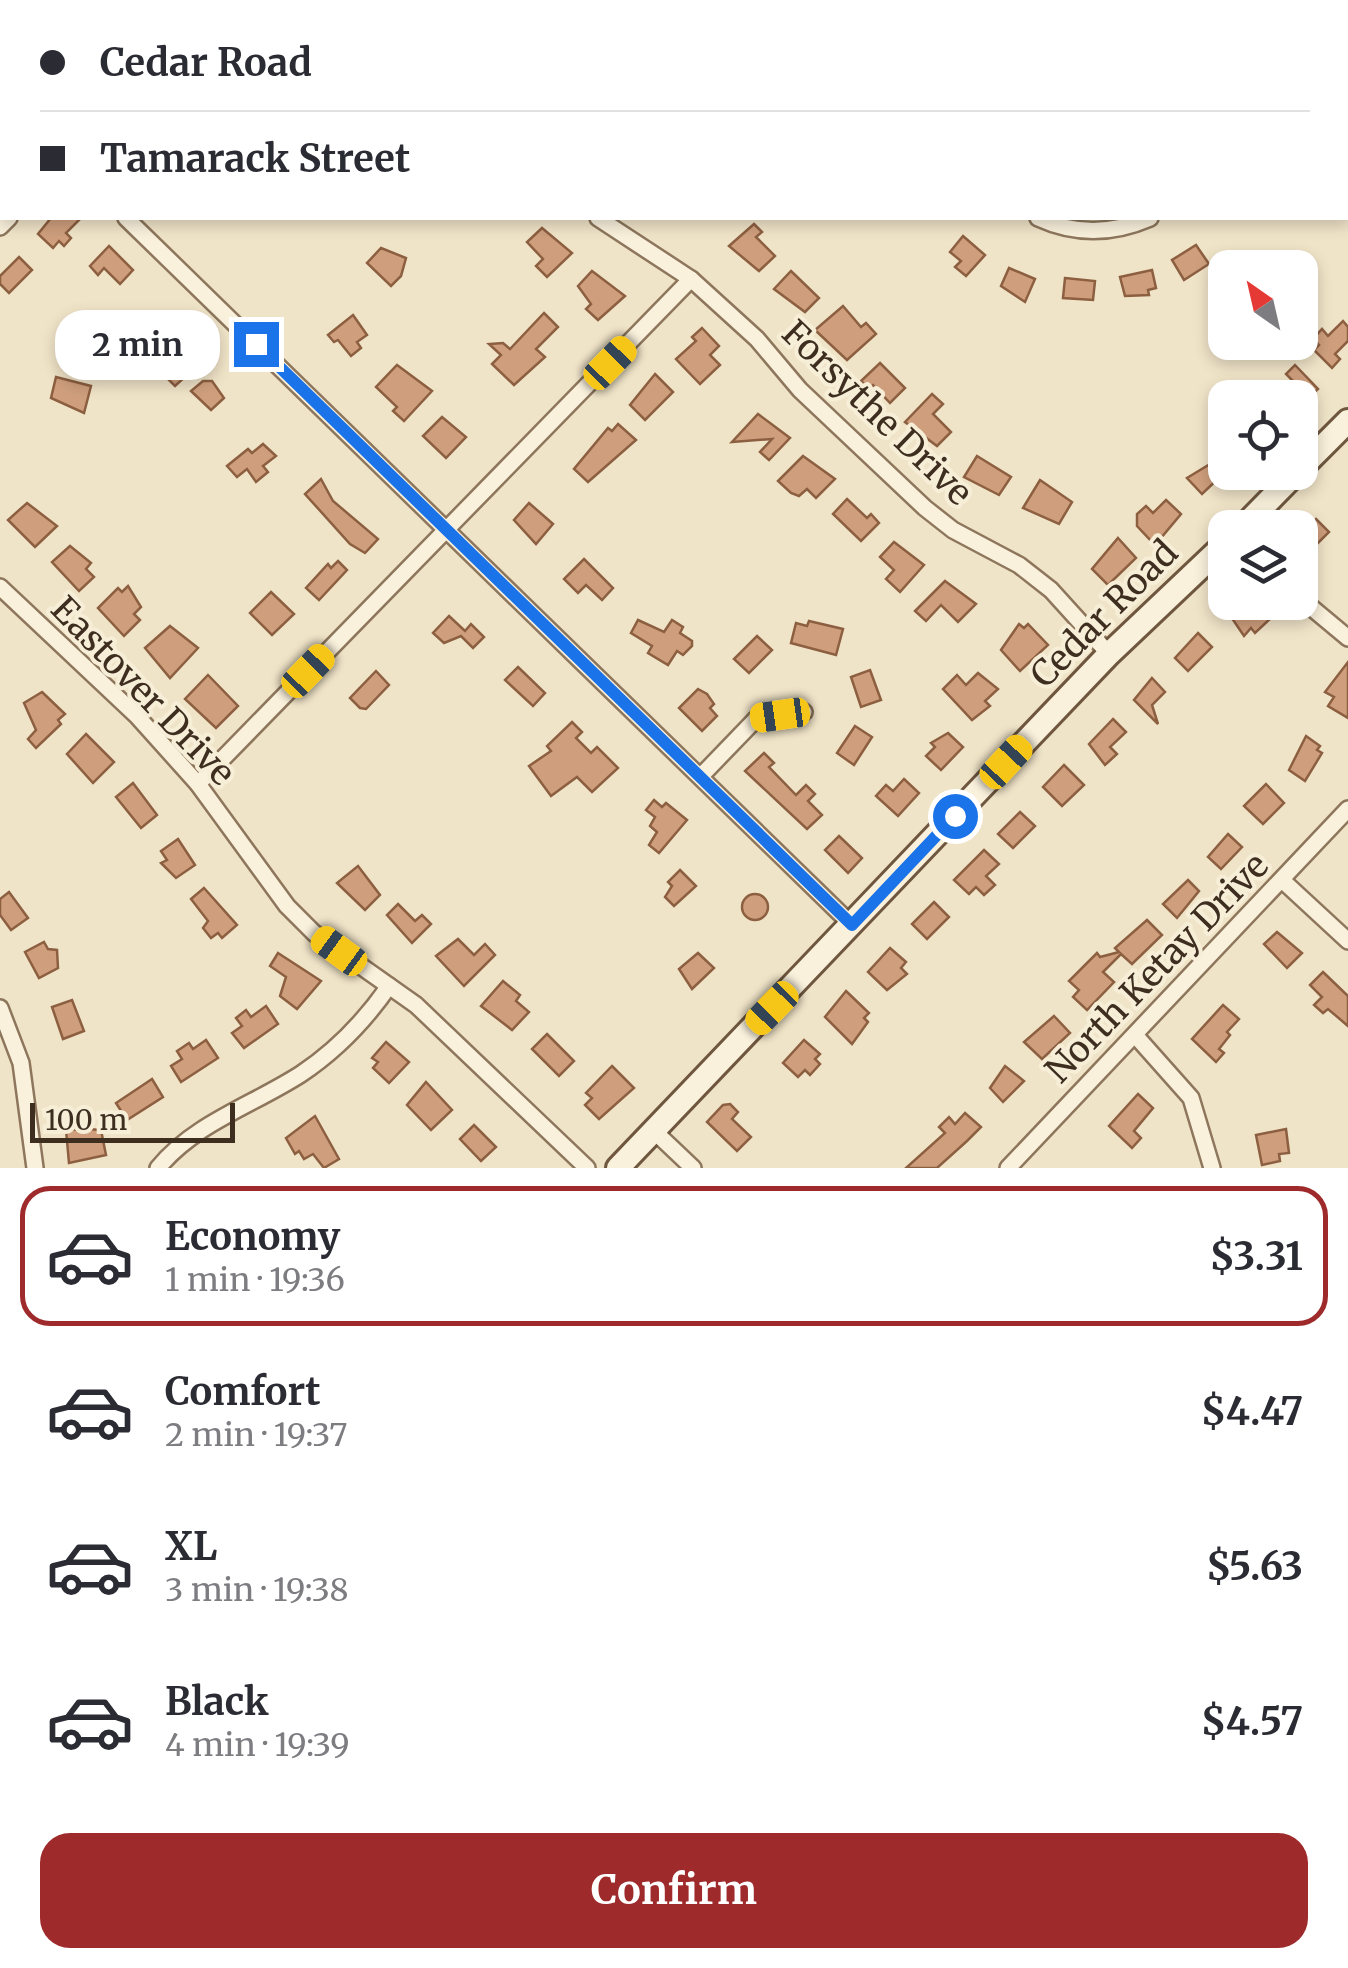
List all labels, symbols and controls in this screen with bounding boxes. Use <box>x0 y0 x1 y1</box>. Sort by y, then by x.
text: Cedar Road <box>100 39 312 86</box>
text: Tamarack Street <box>100 135 410 182</box>
north arrow <box>1208 250 1318 360</box>
map controls <box>1208 250 1318 620</box>
callout: 2 min <box>56 309 221 379</box>
street label: Forsythe Drive <box>773 311 981 515</box>
route end <box>234 322 279 367</box>
text: 2 min <box>92 325 183 365</box>
car <box>578 331 642 395</box>
button: locate <box>1208 380 1318 490</box>
button: layers <box>1208 510 1318 620</box>
street label: Cedar Road <box>1021 531 1187 697</box>
street label: Eastover Drive <box>42 587 244 795</box>
car <box>276 639 340 703</box>
car <box>748 696 812 734</box>
car <box>975 730 1037 794</box>
route start <box>933 794 978 839</box>
street label: North Ketay Drive <box>1036 844 1278 1092</box>
car <box>306 921 372 981</box>
car <box>740 976 804 1040</box>
scale bar <box>30 1098 235 1142</box>
text: 100 m <box>45 1102 127 1138</box>
icon: car <box>45 1211 135 1301</box>
text: Economy <box>165 1213 340 1260</box>
text: $3.31 <box>1210 1233 1303 1280</box>
text: 1 min · 19:36 <box>165 1260 345 1300</box>
icon: car <box>45 1366 135 1456</box>
text: Comfort <box>165 1368 321 1415</box>
text: $4.47 <box>1201 1388 1303 1435</box>
text: 2 min · 19:37 <box>165 1415 348 1455</box>
icon: car <box>45 1521 135 1611</box>
text: XL <box>165 1523 217 1570</box>
text: $5.63 <box>1206 1543 1303 1590</box>
text: 3 min · 19:38 <box>165 1570 348 1610</box>
icon: car <box>45 1676 135 1766</box>
text: Black <box>165 1678 269 1725</box>
text: $4.57 <box>1201 1698 1303 1745</box>
text: 4 min · 19:39 <box>165 1725 350 1765</box>
button: Confirm <box>40 1833 1308 1948</box>

